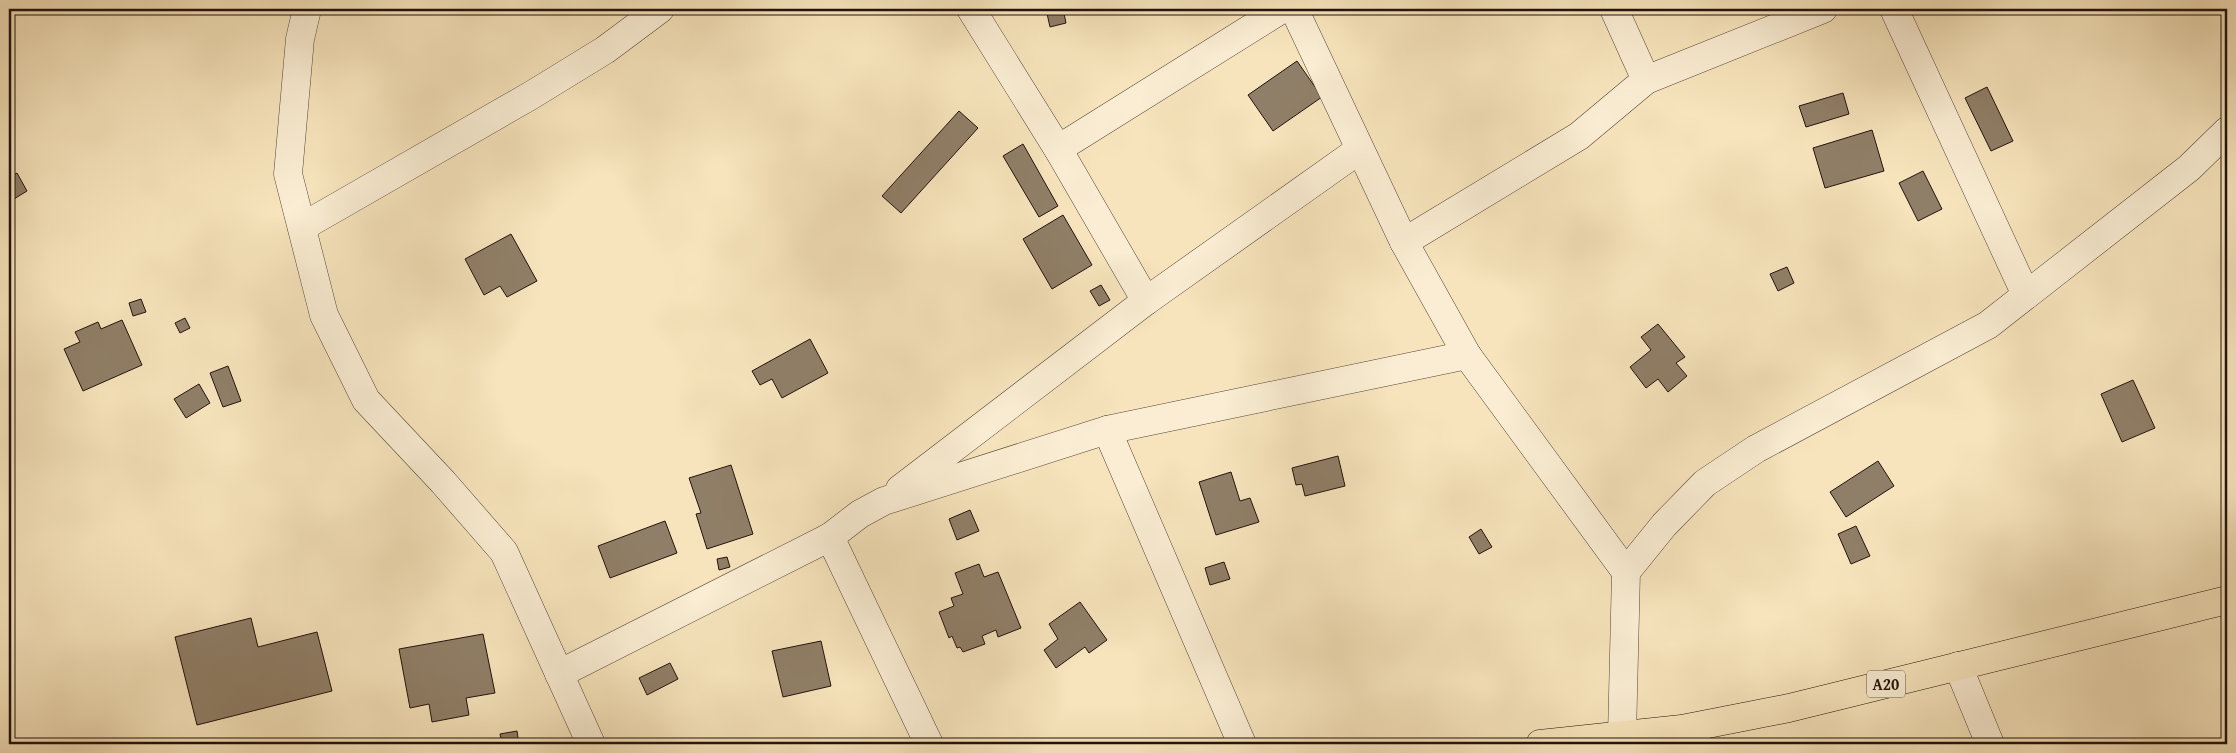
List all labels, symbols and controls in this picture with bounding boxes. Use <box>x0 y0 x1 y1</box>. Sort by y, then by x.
road number: A20 <box>1867 671 1905 698</box>

